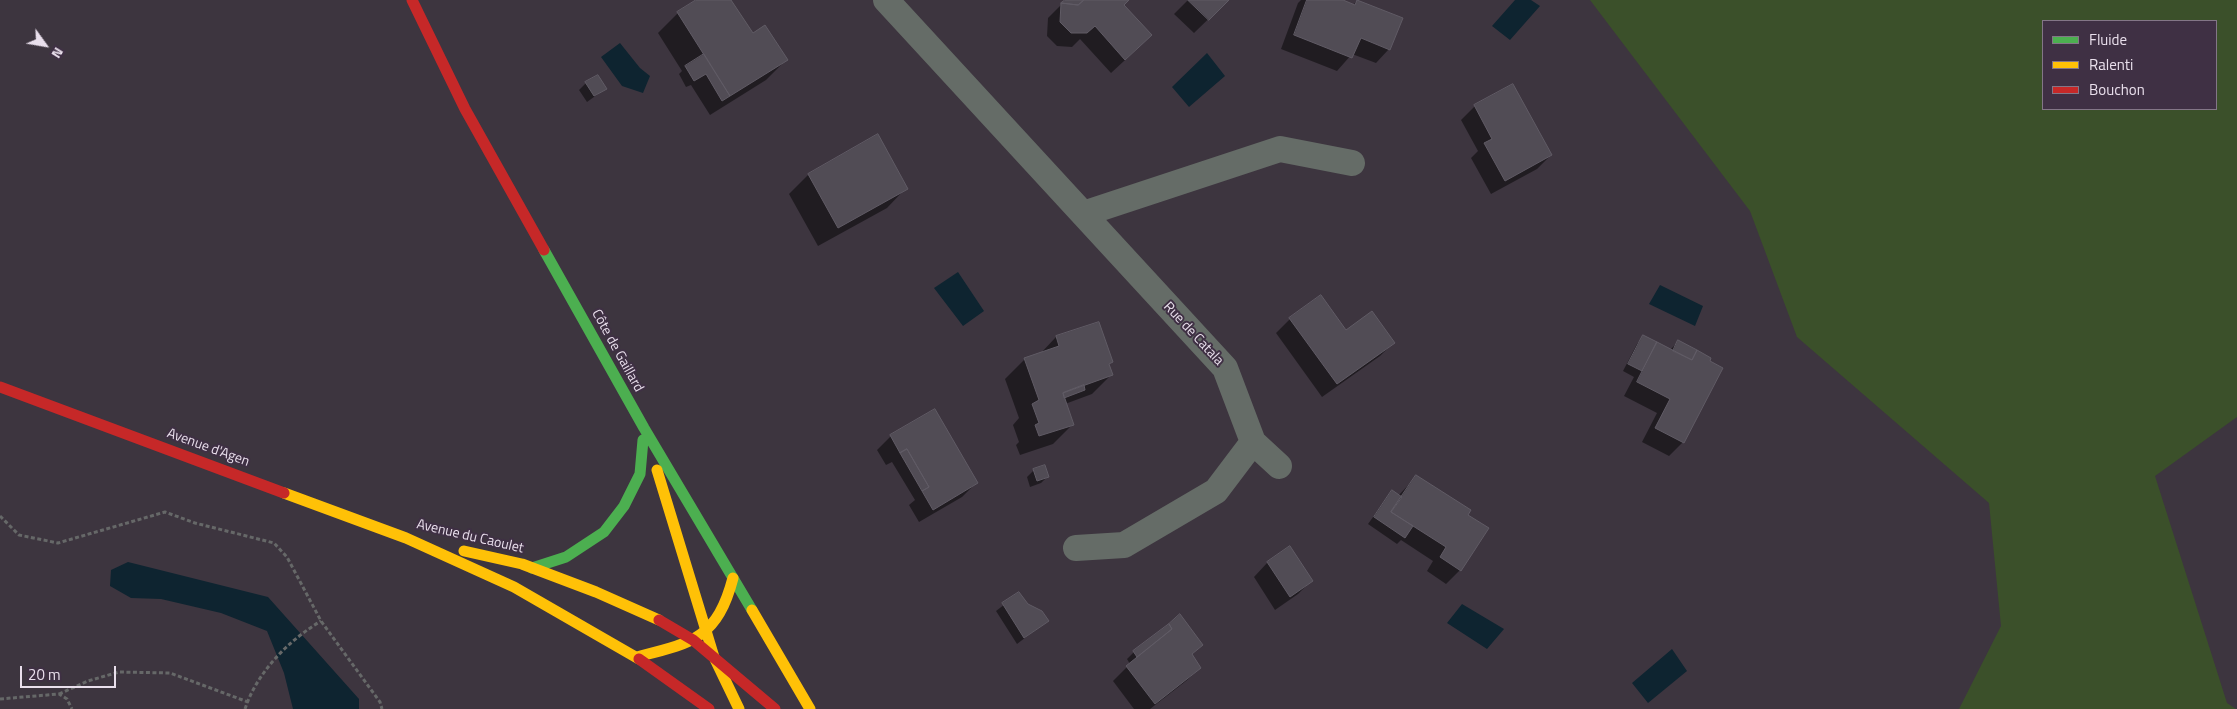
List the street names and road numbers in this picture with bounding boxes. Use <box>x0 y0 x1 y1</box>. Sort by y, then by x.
street label: Rue de Catala <box>1159 299 1227 369</box>
street label: Côte de Gaillard <box>587 307 647 395</box>
street label: Avenue d'Agen <box>164 425 252 471</box>
street label: Avenue du Caoulet <box>415 517 525 557</box>

